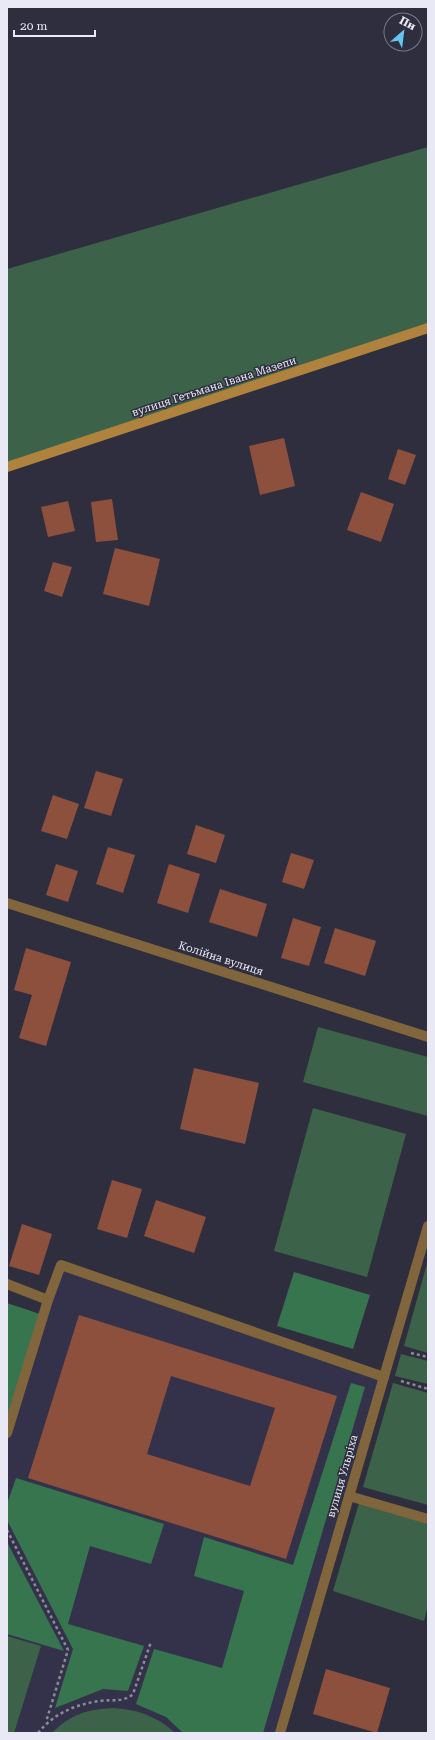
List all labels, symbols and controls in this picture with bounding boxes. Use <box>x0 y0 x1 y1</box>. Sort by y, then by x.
scale bar <box>14 12 95 38</box>
north arrow <box>383 12 423 52</box>
text: Пн <box>397 14 418 33</box>
text: 20 m <box>20 19 47 33</box>
street label: вулиця Гетьмана Івана Мазепи <box>130 354 298 419</box>
street label: Колійна вулиця <box>177 939 265 978</box>
street label: вулиця Ульріха <box>324 1433 361 1519</box>

